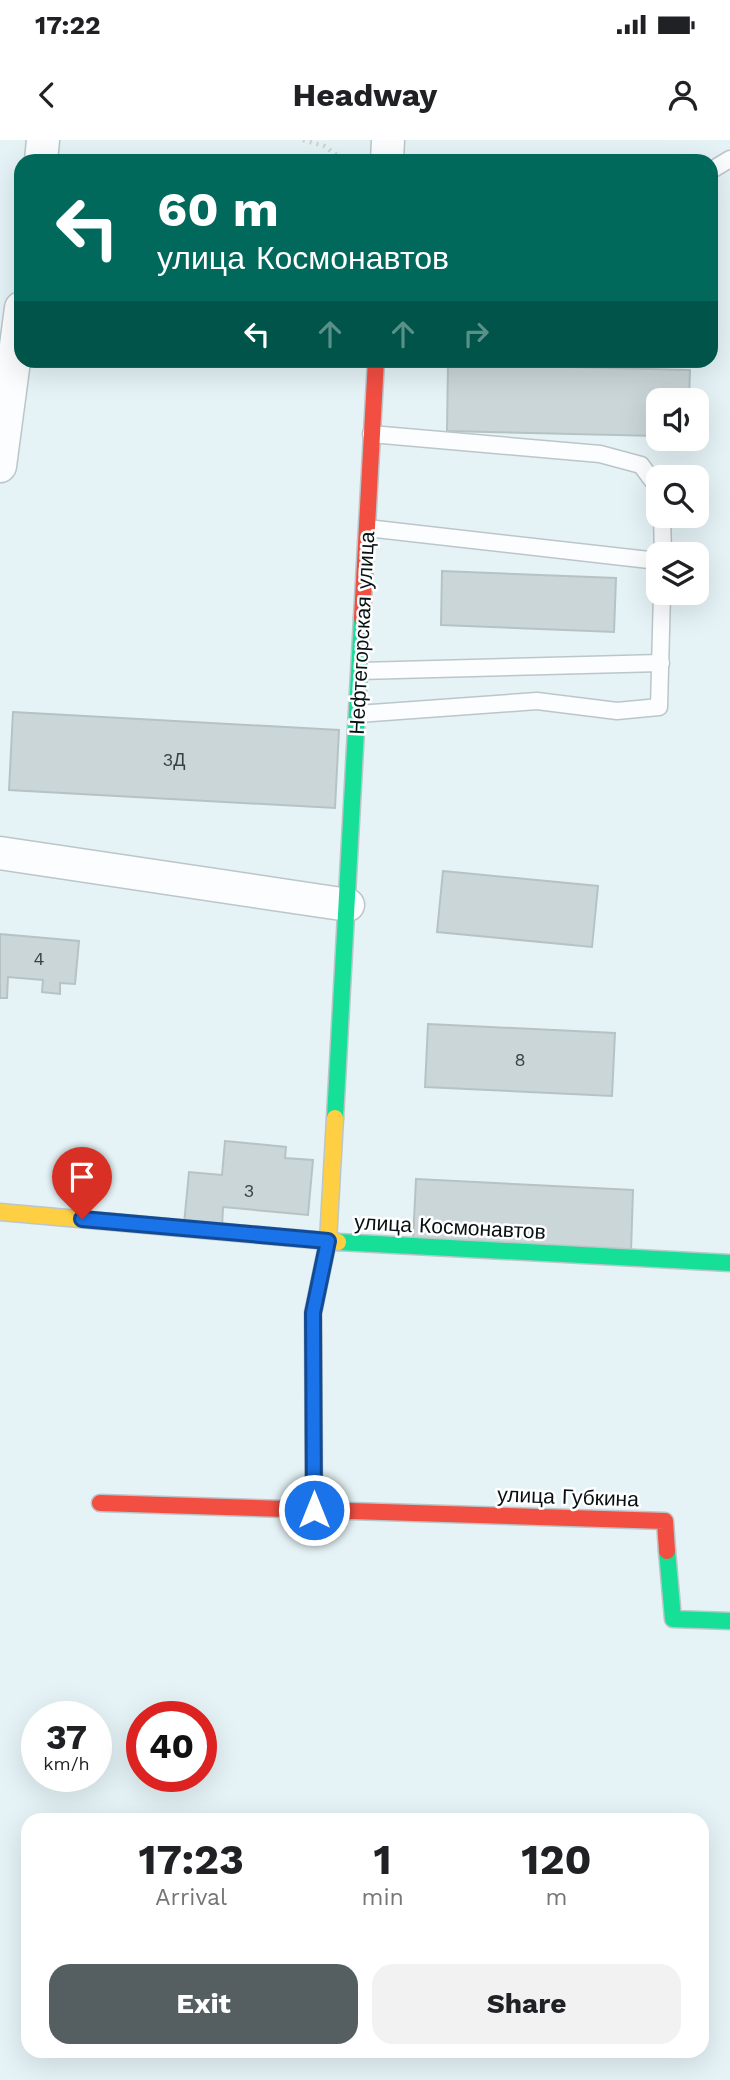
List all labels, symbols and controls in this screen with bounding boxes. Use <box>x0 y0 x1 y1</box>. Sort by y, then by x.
text: 17:22 <box>35 10 100 40</box>
icon: back <box>28 76 66 114</box>
text: Headway <box>293 76 437 114</box>
icon: person <box>664 76 702 114</box>
text: 60 m <box>157 180 279 238</box>
icon: left <box>42 182 133 273</box>
text: улица Космонавтов <box>157 239 449 277</box>
icon: left <box>238 315 276 353</box>
icon: ahead <box>311 315 349 353</box>
icon: ahead <box>384 315 422 353</box>
icon: right <box>457 315 495 353</box>
map controls <box>646 388 709 605</box>
button: sound <box>646 388 709 451</box>
button: search <box>646 465 709 528</box>
street label: Нефтегорская улица <box>344 530 379 735</box>
button: layers <box>646 542 709 605</box>
house number: 3Д <box>163 749 185 770</box>
house number: 4 <box>34 948 45 969</box>
house number: 8 <box>514 1049 526 1070</box>
pin <box>52 1147 112 1219</box>
icon: arrive <box>63 1158 101 1196</box>
house number: 3 <box>244 1180 254 1201</box>
street label: улица Космонавтов <box>354 1209 546 1244</box>
position arrow <box>277 1473 351 1547</box>
street label: улица Губкина <box>497 1482 640 1511</box>
speed limit sign: 40 <box>126 1701 217 1792</box>
text: 37 <box>46 1716 87 1758</box>
text: km/h <box>43 1753 90 1774</box>
text: 17:23 <box>139 1835 244 1884</box>
text: 1 <box>374 1835 392 1884</box>
text: 120 <box>521 1835 591 1884</box>
text: Arrival <box>155 1884 227 1911</box>
text: min <box>362 1884 404 1911</box>
text: m <box>545 1884 567 1911</box>
button: Exit <box>49 1964 358 2044</box>
button: Share <box>372 1964 681 2044</box>

